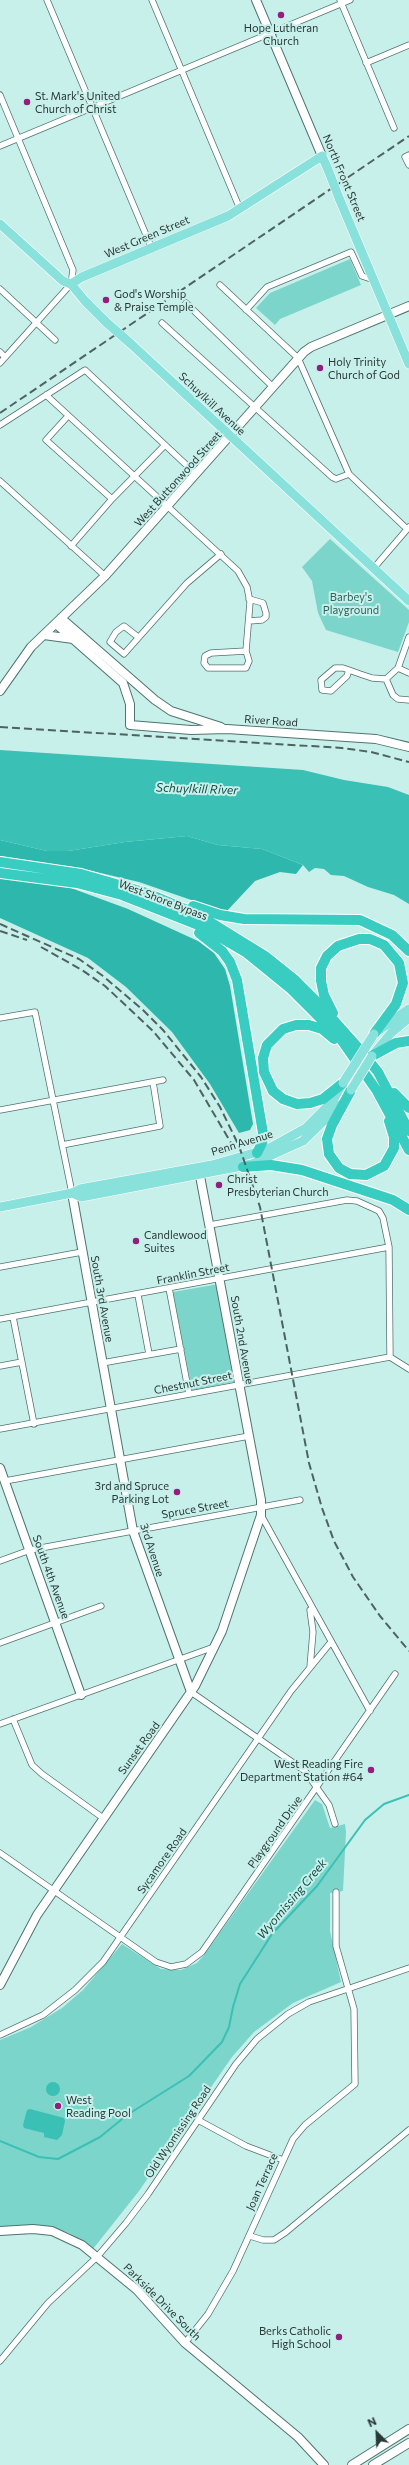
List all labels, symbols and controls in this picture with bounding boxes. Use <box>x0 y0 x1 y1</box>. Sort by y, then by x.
marker: Hope Lutheran Church <box>276 10 286 20</box>
place label: Hope Lutheran Church <box>244 21 318 47</box>
place label: St. Mark's United Church of Christ <box>35 89 120 115</box>
marker: St. Mark's United Church of Christ <box>22 97 32 107</box>
street label: North Front Street <box>320 133 368 223</box>
street label: West Green Street <box>102 213 192 261</box>
place label: God's Worship & Praise Temple <box>114 287 194 313</box>
marker: God's Worship & Praise Temple <box>101 295 111 305</box>
place label: Holy Trinity Church of God <box>328 355 400 381</box>
marker: Holy Trinity Church of God <box>315 363 325 373</box>
street label: Schuylkill Avenue <box>176 370 248 438</box>
street label: West Buttonwood Street <box>132 428 224 530</box>
park label: Barbey's Playground <box>323 590 379 616</box>
street label: River Road <box>244 713 298 729</box>
water label: Schuylkill River <box>156 780 238 798</box>
street label: West Shore Bypass <box>117 877 209 923</box>
street label: Penn Avenue <box>210 1127 274 1159</box>
place label: Christ Presbyterian Church <box>227 1172 329 1198</box>
marker: Christ Presbyterian Church <box>214 1180 224 1190</box>
place label: Candlewood Suites <box>144 1228 207 1254</box>
marker: Candlewood Suites <box>131 1236 141 1246</box>
street label: South 3rd Avenue <box>88 1255 116 1343</box>
street label: Franklin Street <box>156 1261 230 1287</box>
street label: South 2nd Avenue <box>228 1295 256 1385</box>
street label: Chestnut Street <box>153 1369 233 1397</box>
place label: 3rd and Spruce Parking Lot <box>95 1479 169 1505</box>
marker: 3rd and Spruce Parking Lot <box>172 1487 182 1497</box>
street label: Spruce Street <box>160 1497 230 1521</box>
street label: 3rd Avenue <box>137 1522 167 1578</box>
street label: South 4th Avenue <box>30 1533 72 1621</box>
street label: Sunset Road <box>115 1719 163 1777</box>
place label: West Reading Fire Department Station #64 <box>240 1757 363 1783</box>
marker: West Reading Fire Department Station #64 <box>366 1765 376 1775</box>
street label: Playground Drive <box>245 1793 305 1871</box>
street label: Sycamore Road <box>135 1826 189 1896</box>
water label: Wyomissing Creek <box>254 1856 330 1942</box>
street label: Old Wyomissing Road <box>142 2083 214 2181</box>
place label: West Reading Pool <box>66 2093 131 2119</box>
marker: West Reading Pool <box>53 2101 63 2111</box>
street label: Joan Terrace <box>243 2151 281 2213</box>
street label: Parkside Drive South <box>121 2261 203 2343</box>
place label: Berks Catholic High School <box>259 2324 331 2350</box>
marker: Berks Catholic High School <box>334 2332 344 2342</box>
north arrow <box>357 2413 397 2453</box>
text: N <box>365 2414 378 2429</box>

